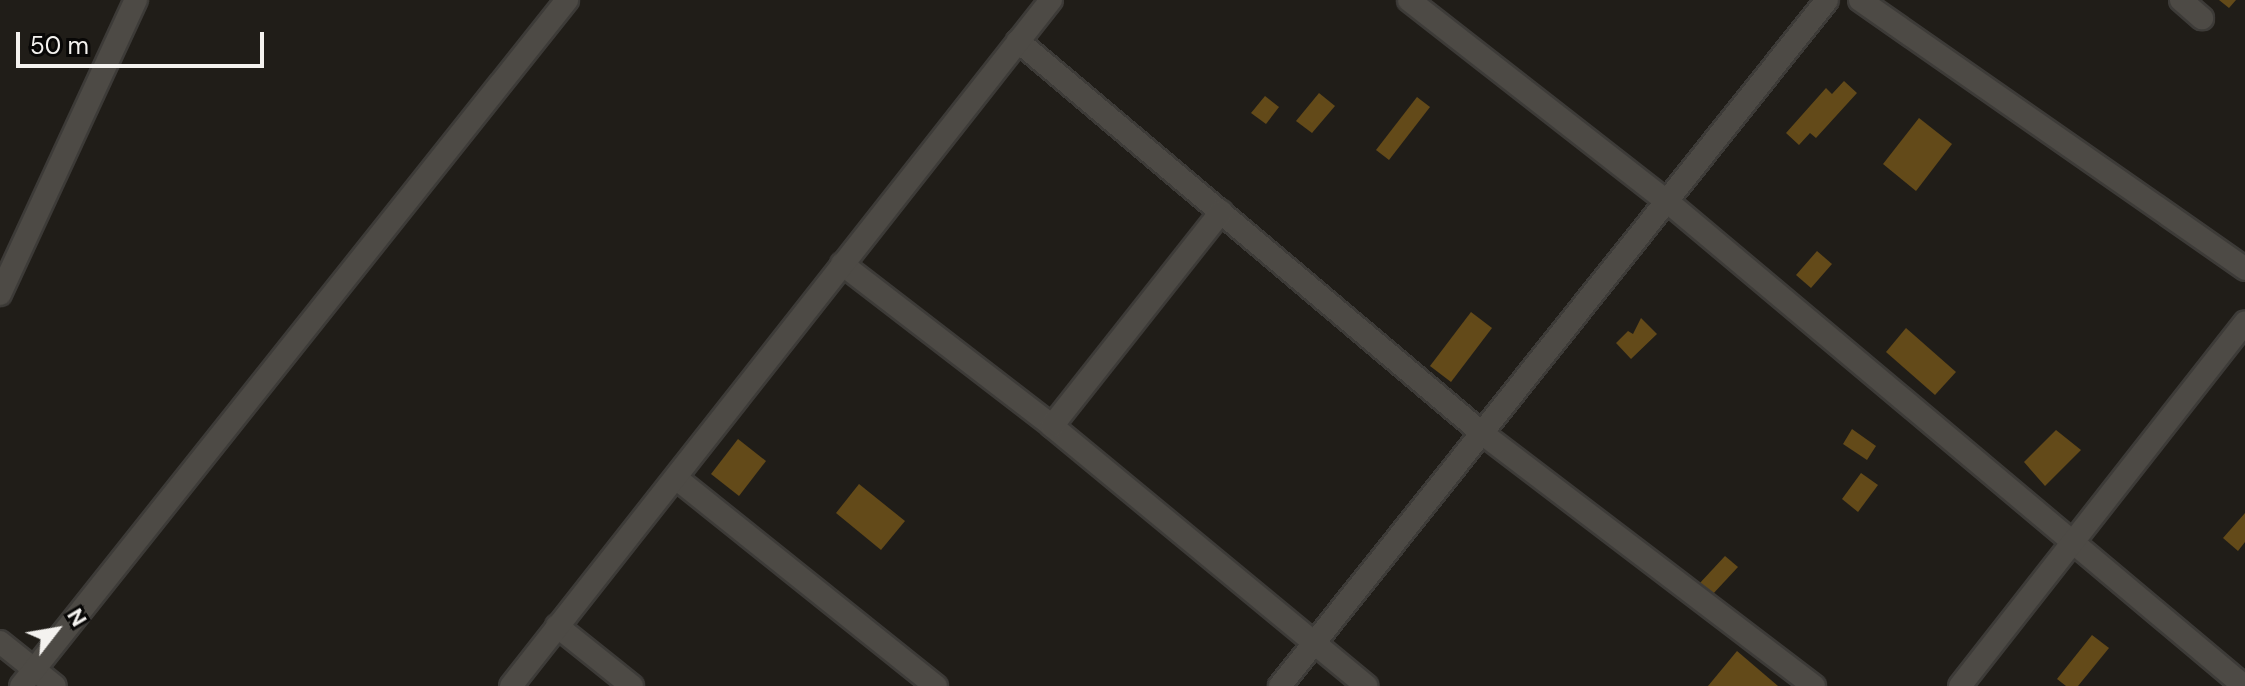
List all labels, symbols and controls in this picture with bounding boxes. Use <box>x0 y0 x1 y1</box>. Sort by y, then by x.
scale bar <box>20 16 268 66</box>
text: 50 m <box>30 30 89 61</box>
north arrow <box>16 590 96 670</box>
text: N <box>60 603 94 632</box>

